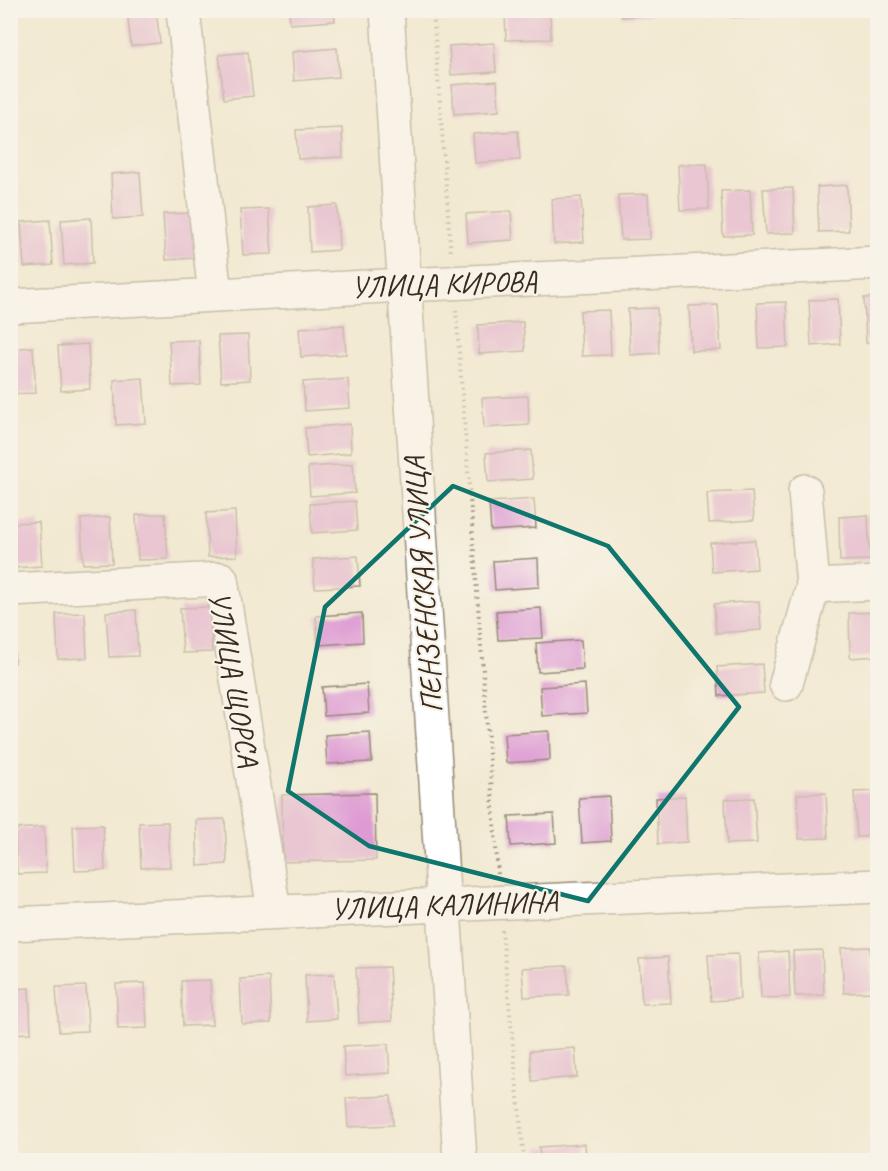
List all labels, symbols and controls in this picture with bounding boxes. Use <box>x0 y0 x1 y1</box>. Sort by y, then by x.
street label: УЛИЦА КИРОВА <box>350 262 538 306</box>
street label: ПЕНЗЕНСКАЯ УЛИЦА <box>395 454 451 714</box>
street label: УЛИЦА ЩОРСА <box>200 589 268 770</box>
street label: УЛИЦА КАЛИНИНА <box>330 882 560 928</box>

